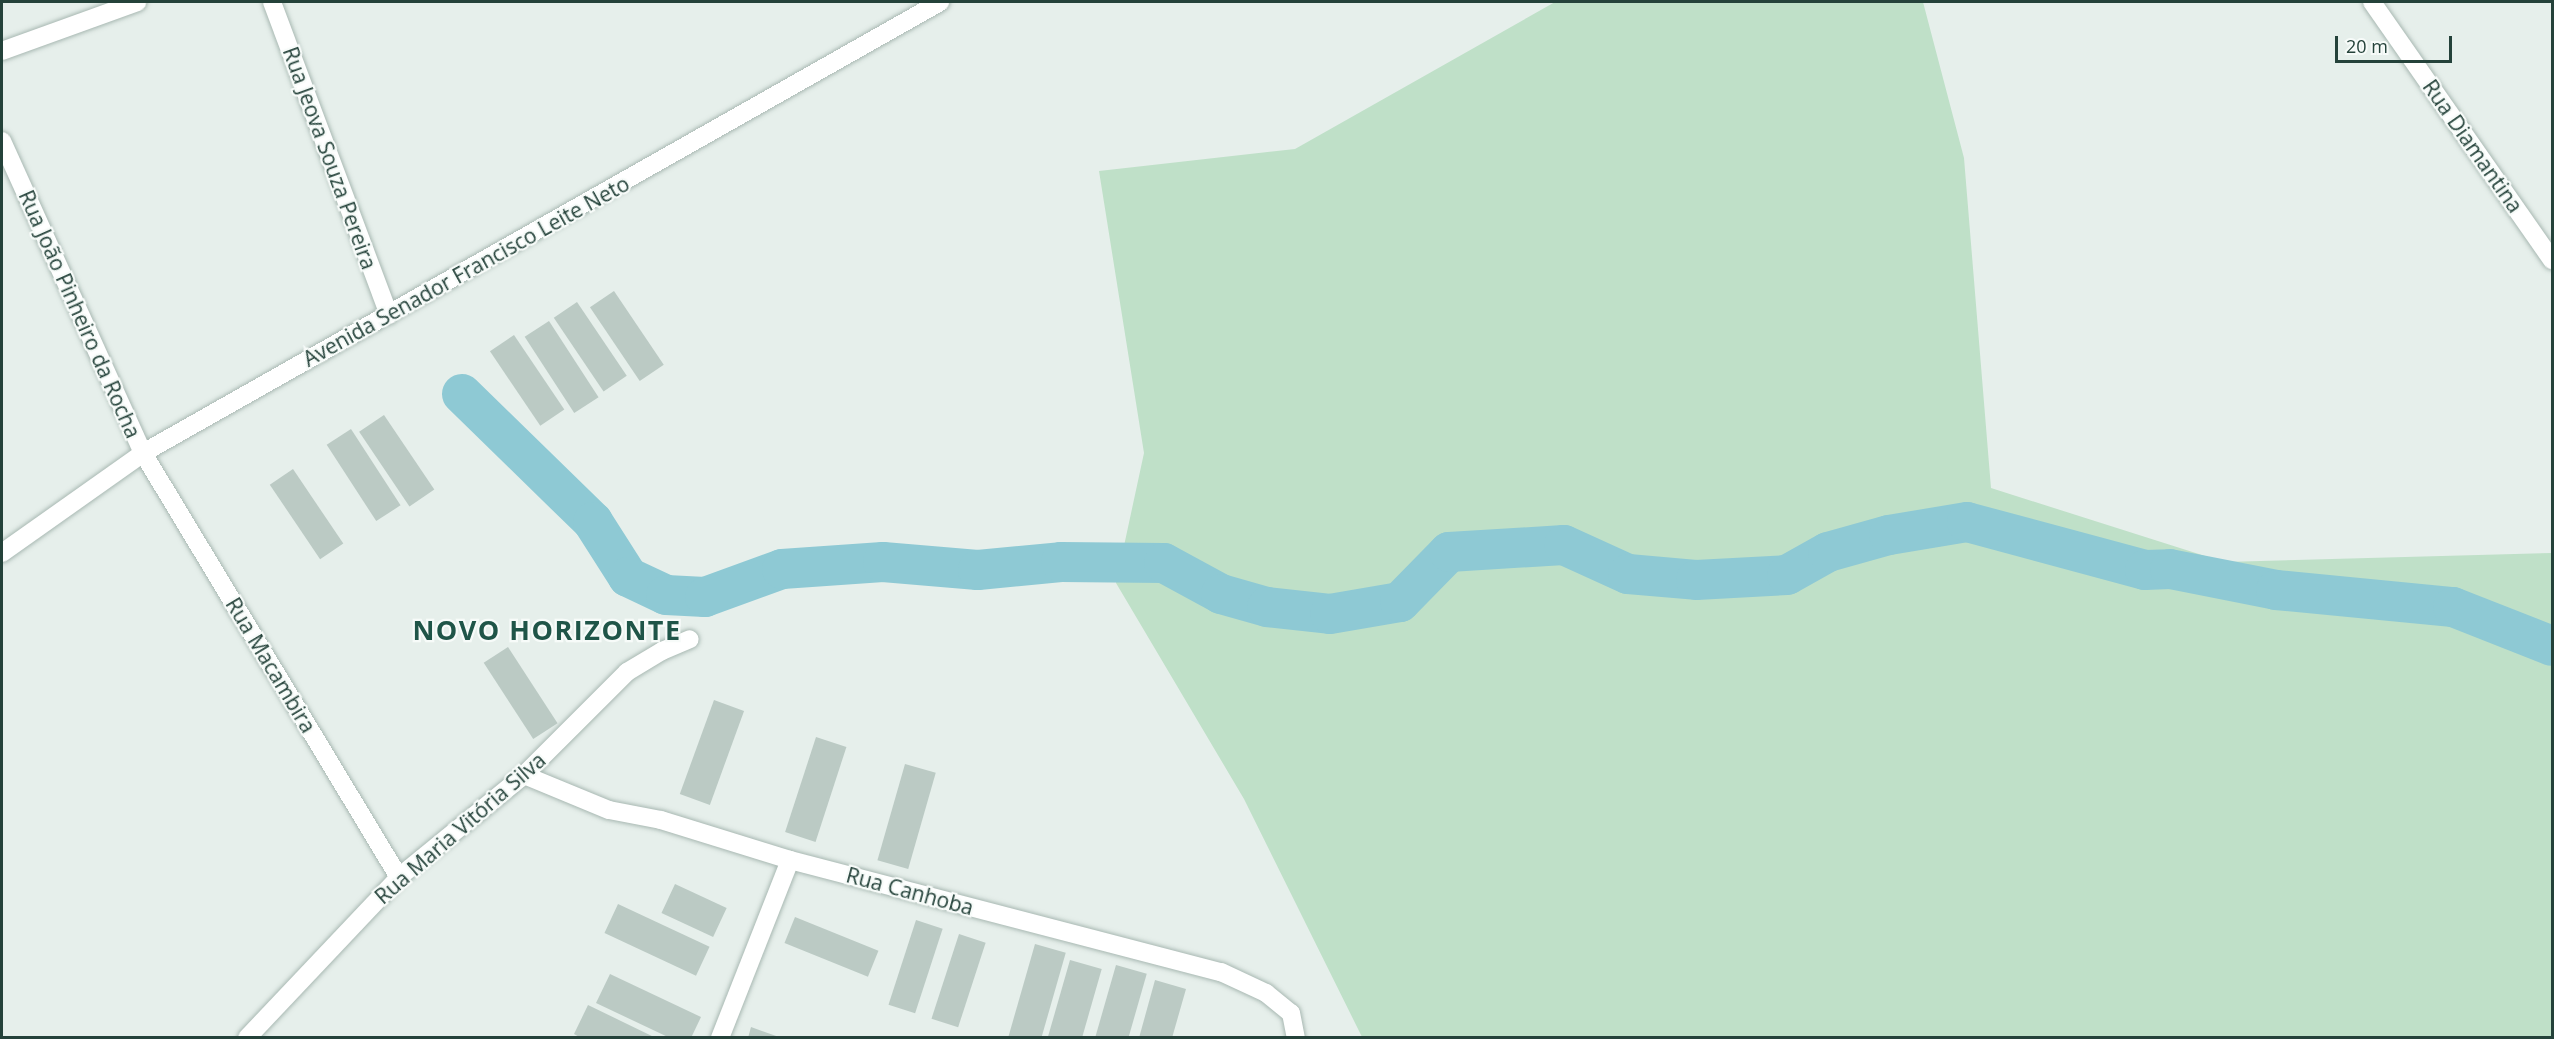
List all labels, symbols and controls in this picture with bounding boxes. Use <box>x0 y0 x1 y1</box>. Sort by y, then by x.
scale bar <box>2338 24 2455 62</box>
text: 20 m <box>2346 34 2388 58</box>
street label: Rua Jeova Souza Pereira <box>278 43 382 273</box>
street label: Rua Diamantina <box>2418 75 2528 217</box>
street label: Avenida Senador Francisco Leite Neto <box>298 171 634 371</box>
street label: Rua João Pinheiro da Rocha <box>14 186 146 442</box>
street label: Rua Macambira <box>221 593 321 737</box>
district label: NOVO HORIZONTE <box>412 614 682 646</box>
street label: Rua Maria Vitória Silva <box>370 747 550 909</box>
street label: Rua Canhoba <box>844 862 976 920</box>

